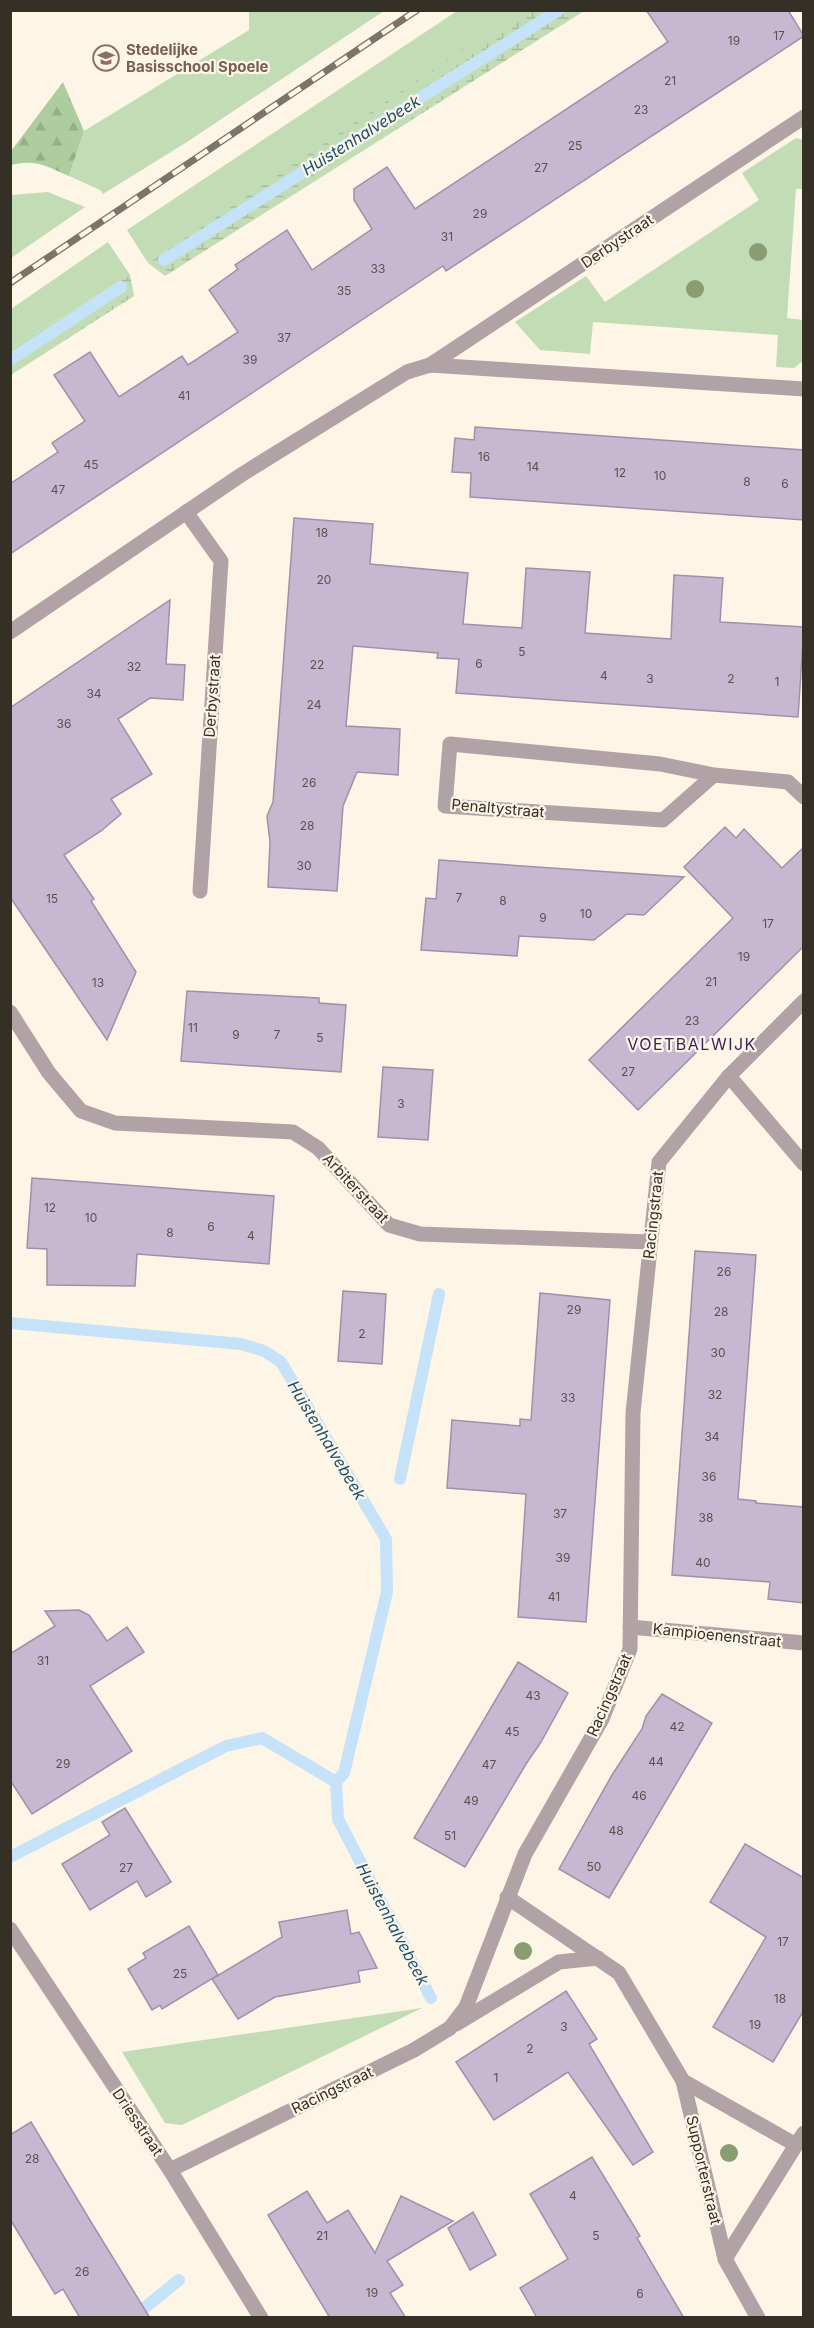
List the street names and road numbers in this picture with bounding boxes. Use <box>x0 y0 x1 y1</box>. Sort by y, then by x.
street label: Derbystraat <box>577 210 657 272</box>
street label: Derbystraat <box>200 654 224 738</box>
street label: Penaltystraat <box>451 794 545 822</box>
street label: Arbiterstraat <box>319 1149 393 1227</box>
street label: Racingstraat <box>639 1170 667 1260</box>
street label: Kampioenenstraat <box>652 1619 782 1651</box>
street label: Racingstraat <box>582 1651 636 1739</box>
street label: Racingstraat <box>288 2062 376 2118</box>
street label: Driesstraat <box>109 2085 168 2159</box>
street label: Supporterstraat <box>682 2114 726 2226</box>

